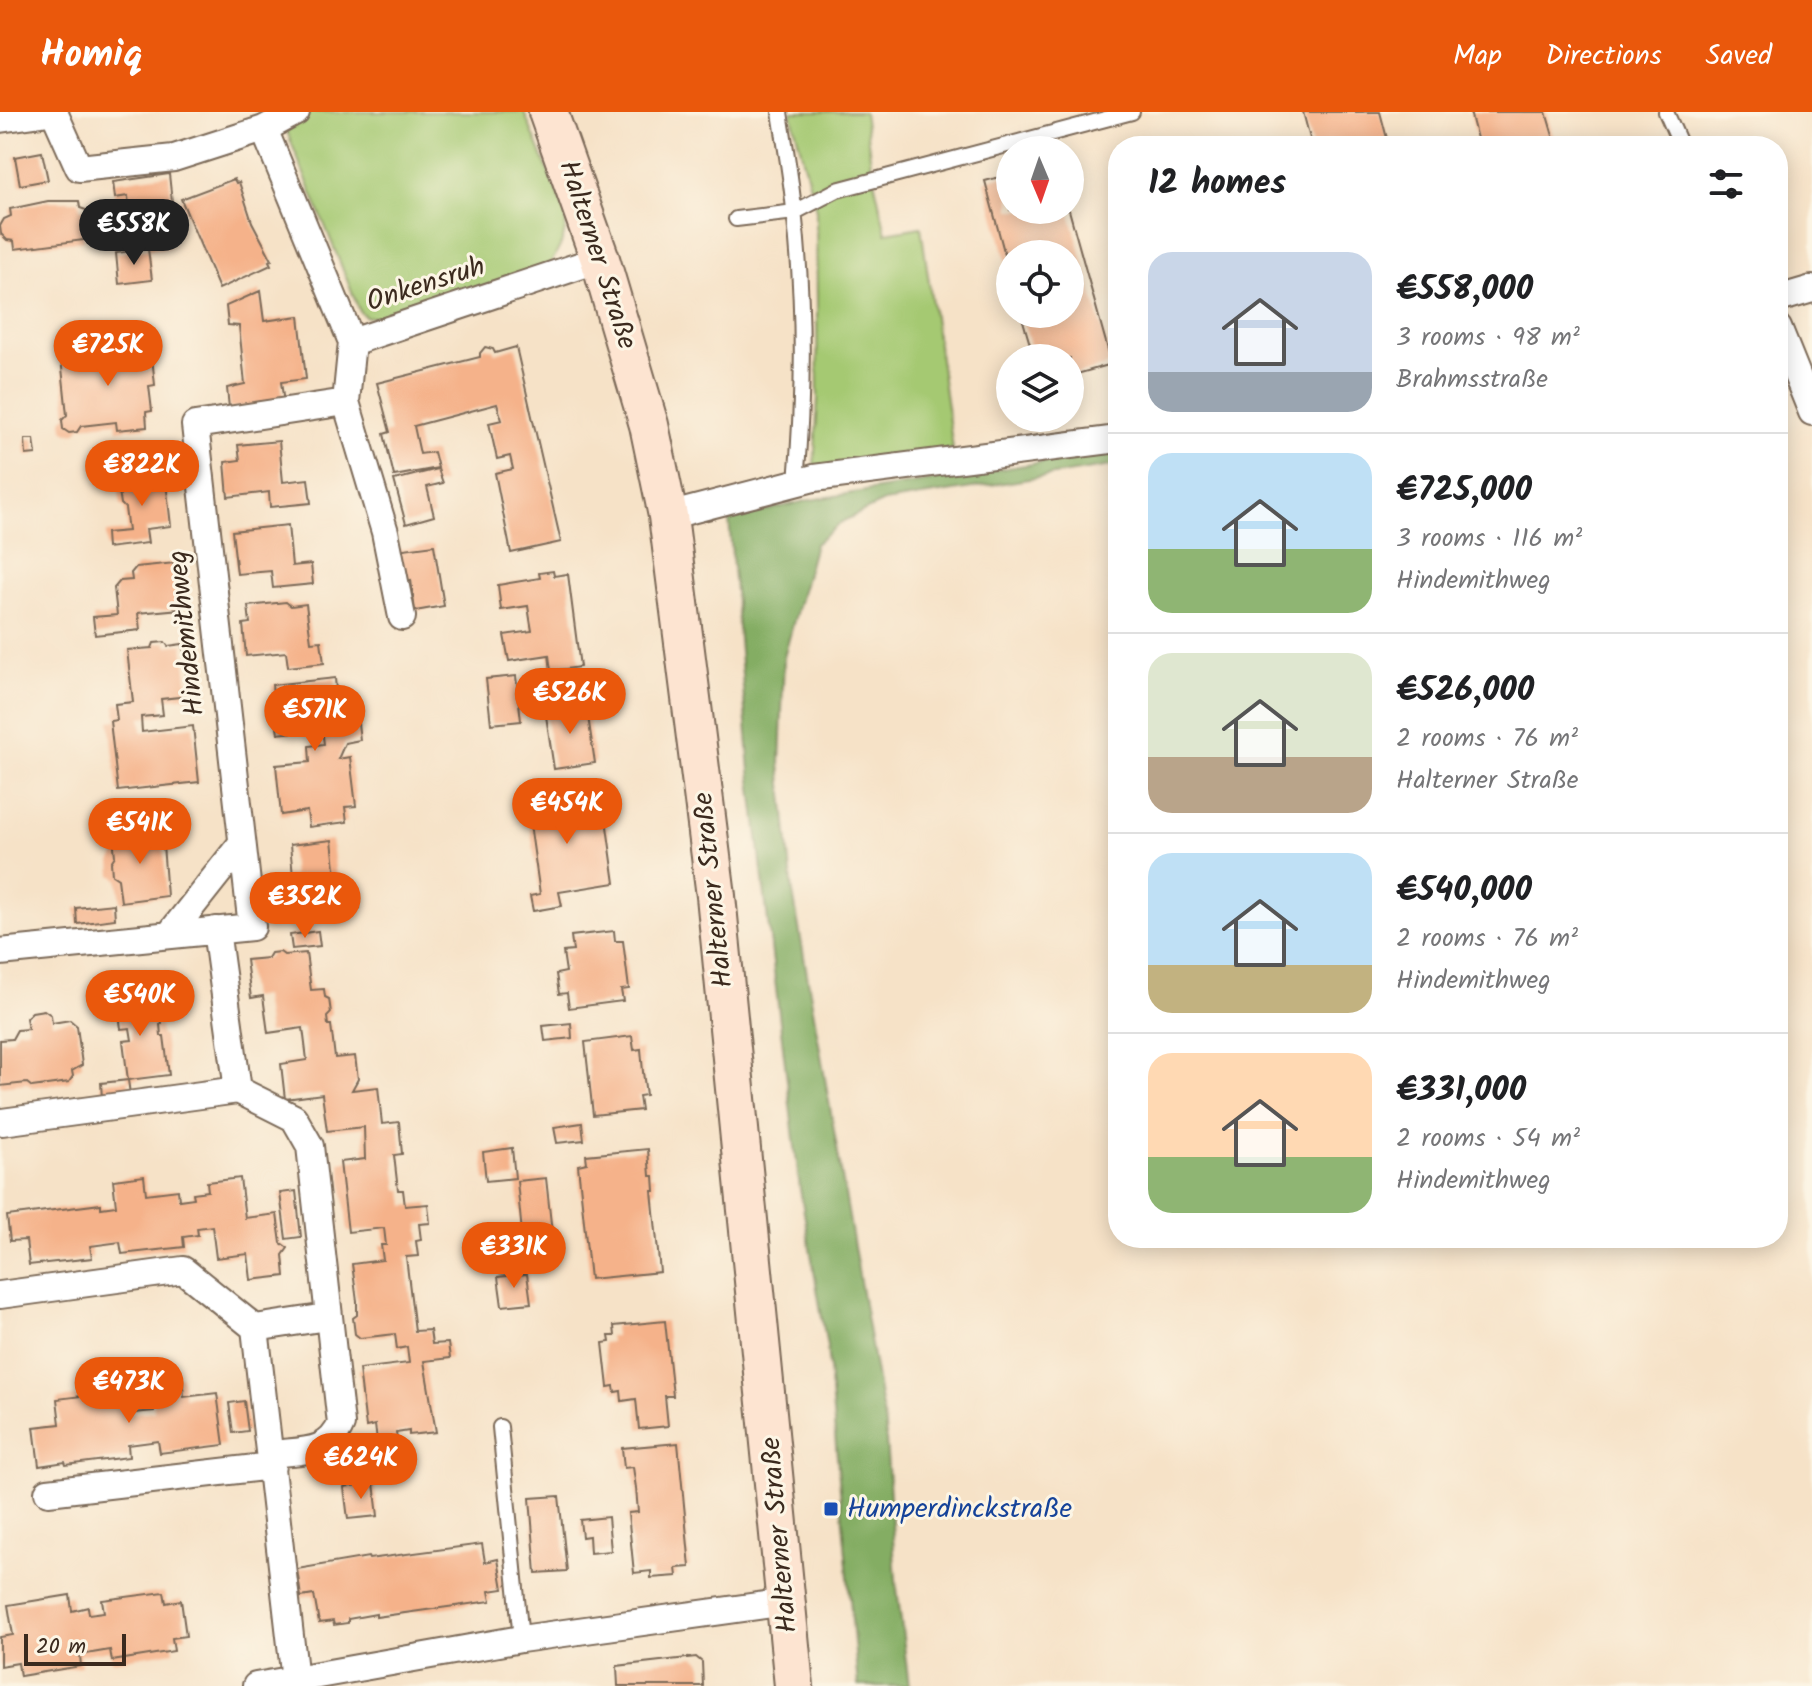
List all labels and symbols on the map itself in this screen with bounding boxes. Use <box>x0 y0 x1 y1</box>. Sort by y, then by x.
north arrow <box>996 136 1084 224</box>
street label: Halterner Straße <box>545 155 649 356</box>
pin: €558K <box>78 199 190 267</box>
street label: Onkensruh <box>361 245 491 325</box>
pin: €725K <box>52 320 164 388</box>
pin: €822K <box>86 440 198 508</box>
street label: Hindemithweg <box>156 548 218 718</box>
pin: €526K <box>514 668 626 736</box>
pin: €571K <box>259 685 371 753</box>
pin: €454K <box>511 778 623 846</box>
street label: Halterner Straße <box>681 790 747 990</box>
pin: €541K <box>84 798 196 866</box>
pin: €352K <box>249 872 361 940</box>
pin: €540K <box>84 970 196 1038</box>
pin: €331K <box>458 1222 570 1290</box>
pin: €473K <box>73 1357 185 1425</box>
pin: €624K <box>305 1433 417 1501</box>
street label: Halterner Straße <box>749 1435 811 1635</box>
place label: Humperdinckstraße <box>847 1487 1072 1532</box>
marker: Humperdinckstraße <box>822 1500 840 1518</box>
scale bar <box>24 1630 126 1666</box>

